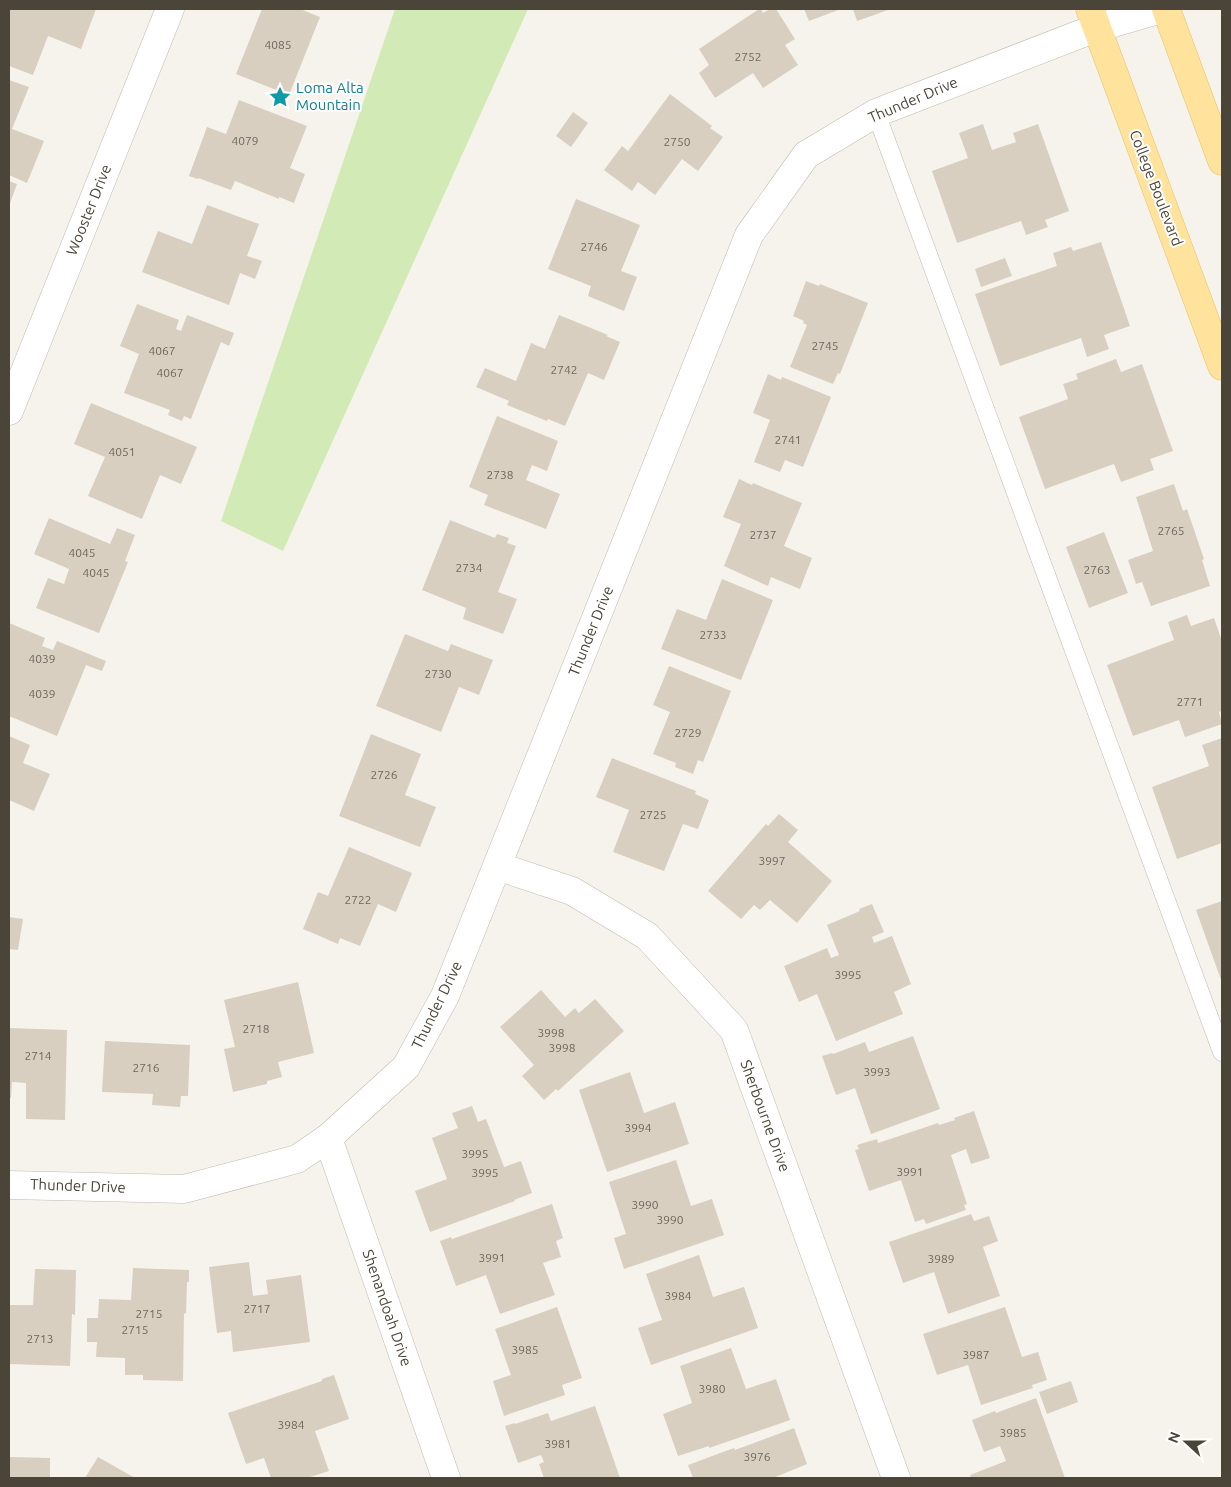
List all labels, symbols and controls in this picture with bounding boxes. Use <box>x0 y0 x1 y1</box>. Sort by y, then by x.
house number: 4085 <box>264 38 292 51</box>
house number: 2752 <box>734 50 762 63</box>
street label: Thunder Drive <box>865 73 960 126</box>
place label: Loma Alta Mountain <box>296 79 364 113</box>
place icon: Loma Alta Mountain <box>267 84 293 110</box>
street label: College Boulevard <box>1126 127 1186 248</box>
house number: 4079 <box>231 134 259 147</box>
house number: 2750 <box>663 135 691 148</box>
street label: Wooster Drive <box>63 162 114 258</box>
house number: 2746 <box>580 240 608 253</box>
house number: 2745 <box>811 339 839 352</box>
house number: 4067 <box>148 344 176 357</box>
house number: 2742 <box>550 363 578 376</box>
house number: 4067 <box>156 366 184 379</box>
house number: 2741 <box>774 433 802 446</box>
house number: 4051 <box>108 445 136 458</box>
house number: 2738 <box>486 468 514 481</box>
house number: 2765 <box>1157 524 1185 537</box>
house number: 2737 <box>749 528 777 541</box>
house number: 4045 <box>68 546 96 559</box>
house number: 2734 <box>455 561 483 574</box>
house number: 2763 <box>1083 563 1111 576</box>
house number: 4045 <box>82 566 110 579</box>
street label: Thunder Drive <box>565 583 616 678</box>
house number: 2733 <box>699 628 727 641</box>
house number: 4039 <box>28 652 56 665</box>
house number: 2730 <box>424 667 452 680</box>
house number: 4039 <box>28 687 56 700</box>
house number: 2771 <box>1176 695 1204 708</box>
house number: 2729 <box>674 726 702 739</box>
house number: 2726 <box>370 768 398 781</box>
house number: 2725 <box>639 808 667 821</box>
house number: 3997 <box>758 854 786 867</box>
house number: 2722 <box>344 893 372 906</box>
street label: Thunder Drive <box>408 958 465 1052</box>
house number: 3995 <box>834 968 862 981</box>
house number: 2718 <box>242 1022 270 1035</box>
house number: 3998 <box>537 1026 565 1039</box>
house number: 3998 <box>548 1041 576 1054</box>
house number: 2714 <box>24 1049 52 1062</box>
street label: Sherbourne Drive <box>737 1058 794 1174</box>
house number: 2716 <box>132 1061 160 1074</box>
house number: 3993 <box>863 1065 891 1078</box>
house number: 3994 <box>624 1121 652 1134</box>
house number: 3995 <box>461 1147 489 1160</box>
house number: 3991 <box>896 1165 924 1178</box>
house number: 3995 <box>471 1166 499 1179</box>
street label: Thunder Drive <box>30 1175 126 1196</box>
house number: 3990 <box>631 1198 659 1211</box>
house number: 3990 <box>656 1213 684 1226</box>
street label: Shenandoah Drive <box>360 1247 415 1368</box>
house number: 3991 <box>478 1251 506 1264</box>
house number: 3989 <box>927 1252 955 1265</box>
house number: 3984 <box>664 1289 692 1302</box>
house number: 2717 <box>243 1302 271 1315</box>
house number: 2715 <box>135 1307 163 1320</box>
house number: 2715 <box>121 1323 149 1336</box>
house number: 2713 <box>26 1332 54 1345</box>
house number: 3985 <box>511 1343 539 1356</box>
house number: 3987 <box>962 1348 990 1361</box>
house number: 3980 <box>698 1382 726 1395</box>
north arrow <box>1161 1417 1211 1467</box>
house number: 3984 <box>277 1418 305 1431</box>
house number: 3985 <box>999 1426 1027 1439</box>
text: N <box>1165 1430 1183 1445</box>
house number: 3981 <box>544 1437 572 1450</box>
house number: 3976 <box>743 1450 771 1463</box>

